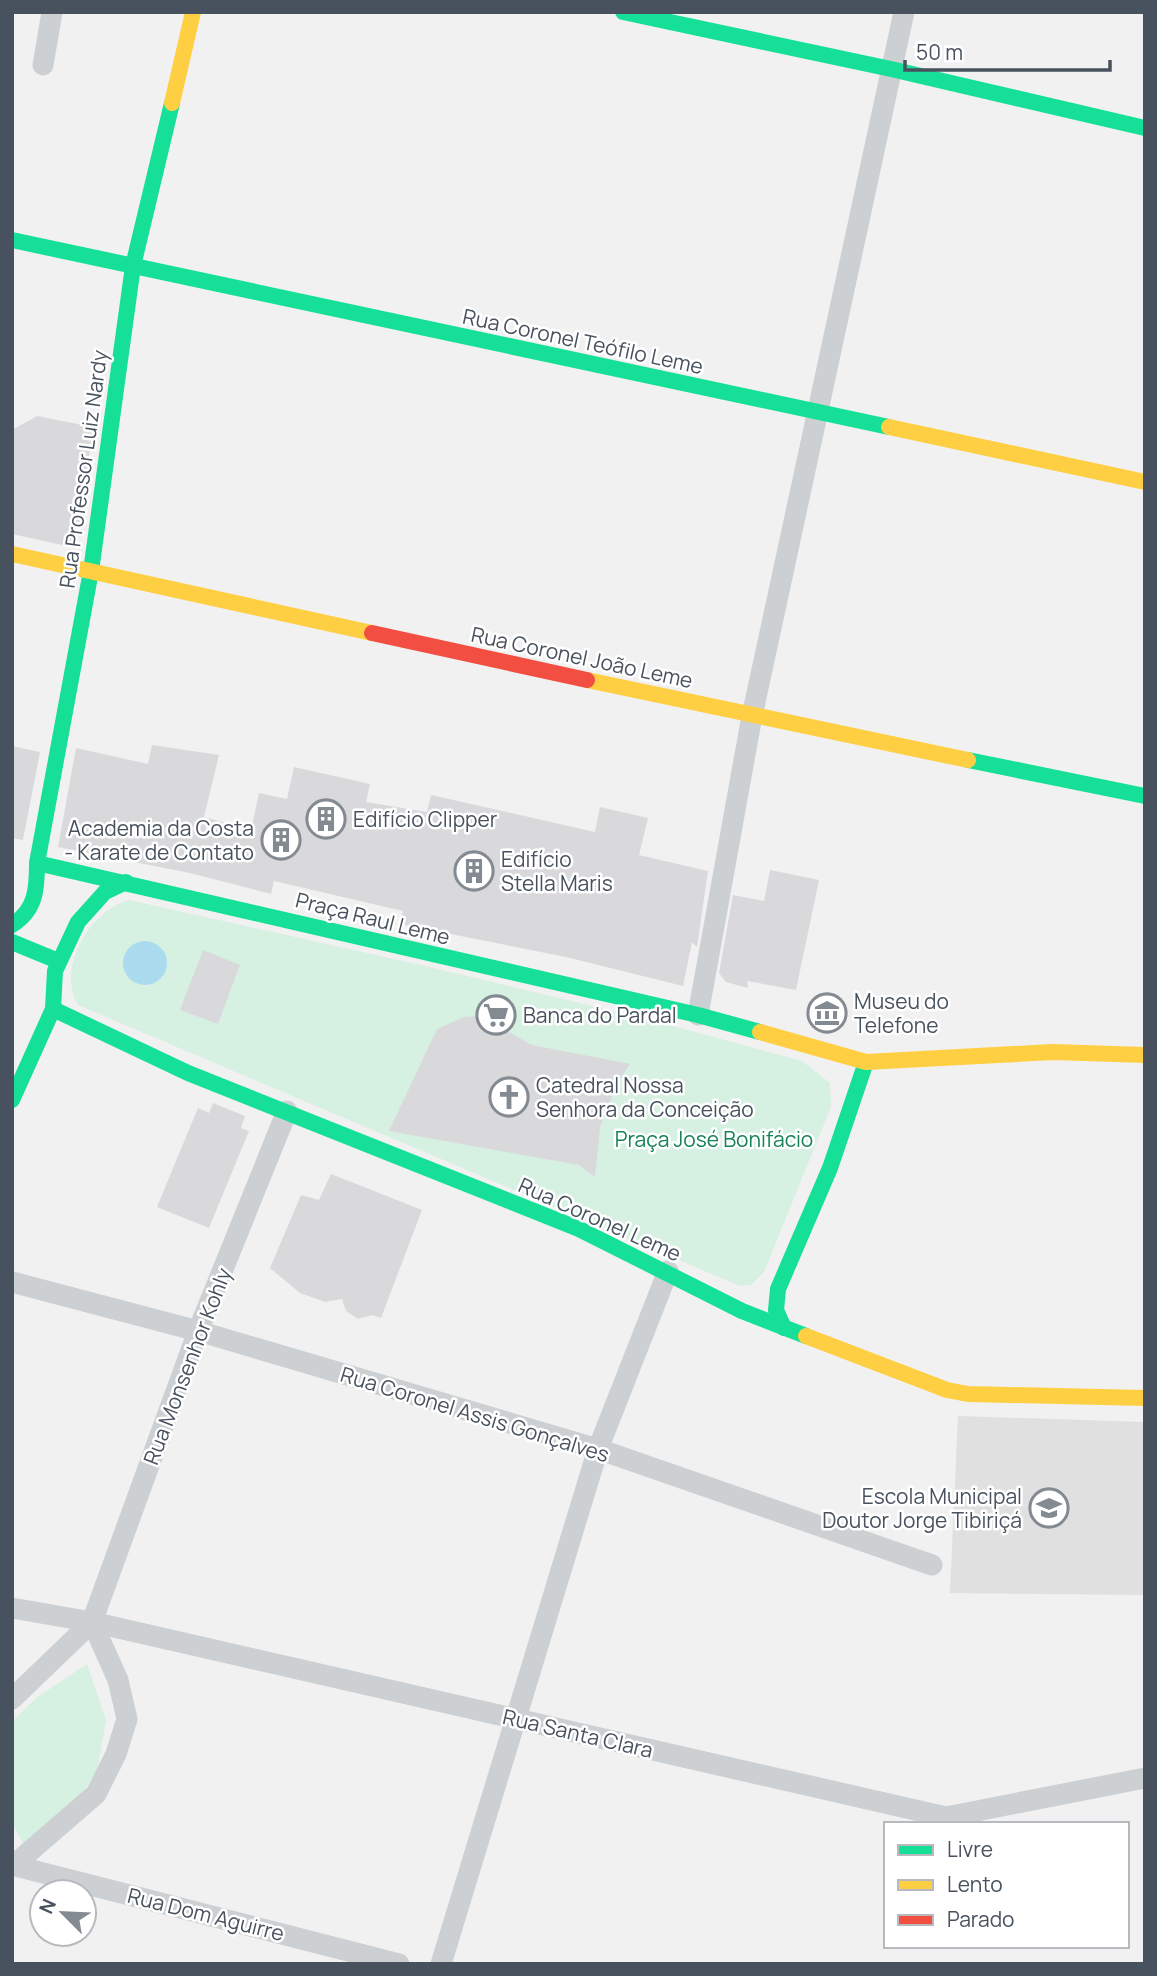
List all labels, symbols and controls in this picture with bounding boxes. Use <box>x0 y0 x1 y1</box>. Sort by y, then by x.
scale bar <box>905 28 1110 72</box>
text: 50 m <box>916 38 963 66</box>
street label: Rua Coronel Teófilo Leme <box>460 302 706 380</box>
street label: Rua Professor Luiz Nardy <box>52 348 114 590</box>
street label: Rua Coronel João Leme <box>469 620 695 694</box>
building icon: Edifício Clipper <box>305 798 347 840</box>
place label: Edifício Clipper <box>353 805 498 833</box>
place label: Academia da Costa - Karate de Contato <box>64 814 254 866</box>
building icon: Academia da Costa - Karate de Contato <box>260 819 302 861</box>
place label: Edifício Stella Maris <box>501 845 613 897</box>
building icon: Edifício Stella Maris <box>453 850 495 892</box>
street label: Praça Raul Leme <box>293 885 453 951</box>
place label: Museu do Telefone <box>854 987 949 1039</box>
museum icon: Museu do Telefone <box>806 992 848 1034</box>
supermarket icon: Banca do Pardal <box>475 994 517 1036</box>
place label: Banca do Pardal <box>523 1001 677 1029</box>
place label: Catedral Nossa Senhora da Conceição <box>536 1071 754 1123</box>
church icon: Catedral Nossa Senhora da Conceição <box>488 1076 530 1118</box>
park label: Praça José Bonifácio <box>615 1125 813 1153</box>
street label: Rua Coronel Leme <box>514 1171 686 1267</box>
street label: Rua Monsenhor Kohly <box>137 1264 237 1468</box>
street label: Rua Coronel Assis Gonçalves <box>337 1360 613 1468</box>
place label: Escola Municipal Doutor Jorge Tibiriçá <box>822 1482 1022 1534</box>
school or university icon: Escola Municipal Doutor Jorge Tibiriçá <box>1028 1487 1070 1529</box>
street label: Rua Santa Clara <box>500 1702 656 1764</box>
legend <box>884 1822 1129 1948</box>
text: Livre <box>947 1835 993 1863</box>
text: Lento <box>947 1870 1003 1898</box>
north arrow <box>28 1878 98 1948</box>
street label: Rua Dom Aguirre <box>125 1881 287 1947</box>
text: N <box>33 1895 62 1918</box>
text: Parado <box>947 1905 1015 1933</box>

